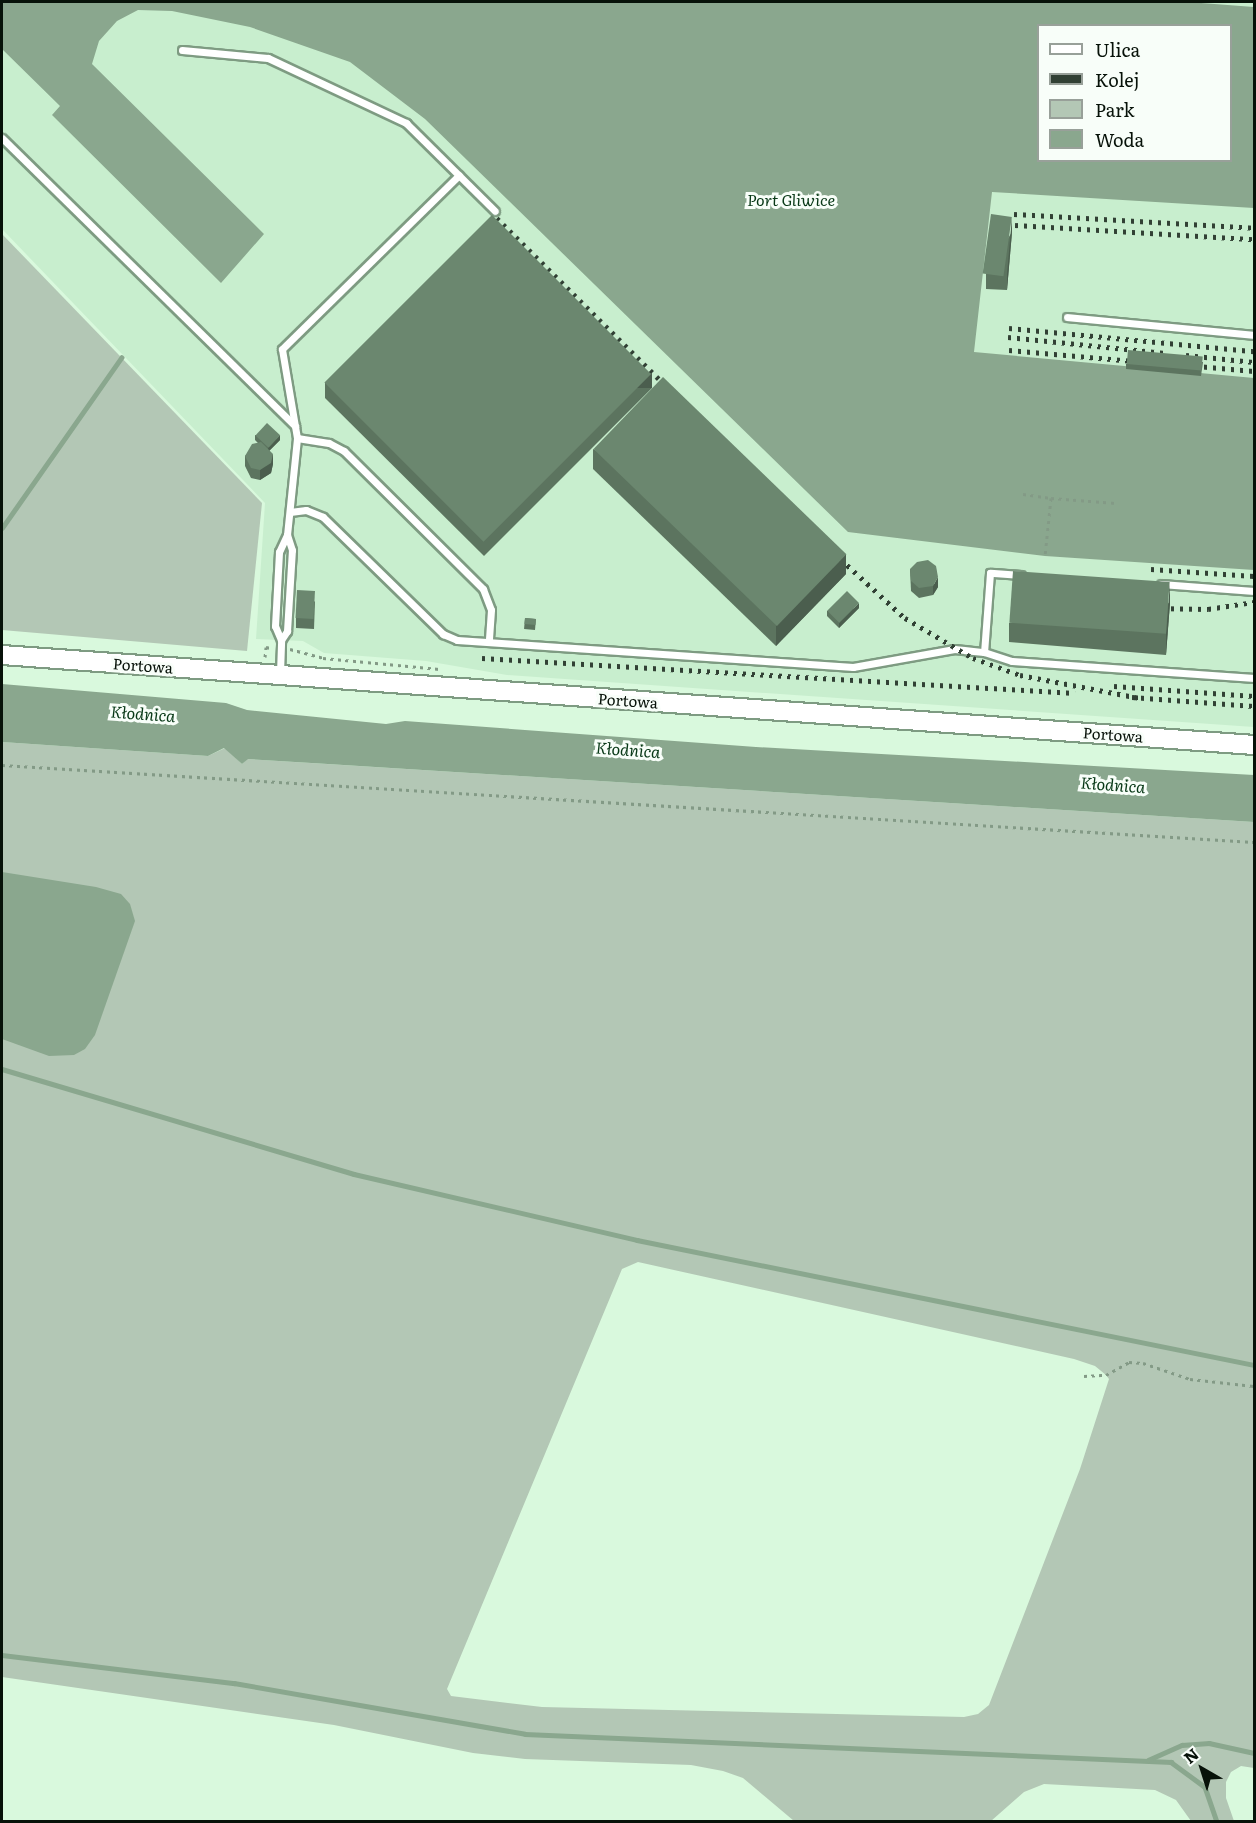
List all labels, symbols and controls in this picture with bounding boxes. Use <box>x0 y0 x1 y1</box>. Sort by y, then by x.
legend <box>1037 24 1232 162</box>
text: Ulica <box>1095 36 1140 63</box>
text: Kolej <box>1095 66 1139 93</box>
text: Park <box>1095 96 1134 123</box>
text: Woda <box>1095 126 1144 153</box>
water label: Port Gliwice <box>747 189 835 209</box>
street label: Portowa <box>112 654 174 676</box>
street label: Portowa <box>597 689 659 711</box>
water label: Kłodnica <box>110 701 176 725</box>
street label: Portowa <box>1082 723 1144 745</box>
water label: Kłodnica <box>595 737 661 761</box>
water label: Kłodnica <box>1080 772 1146 796</box>
north arrow <box>1172 1739 1232 1799</box>
text: N <box>1178 1741 1203 1769</box>

